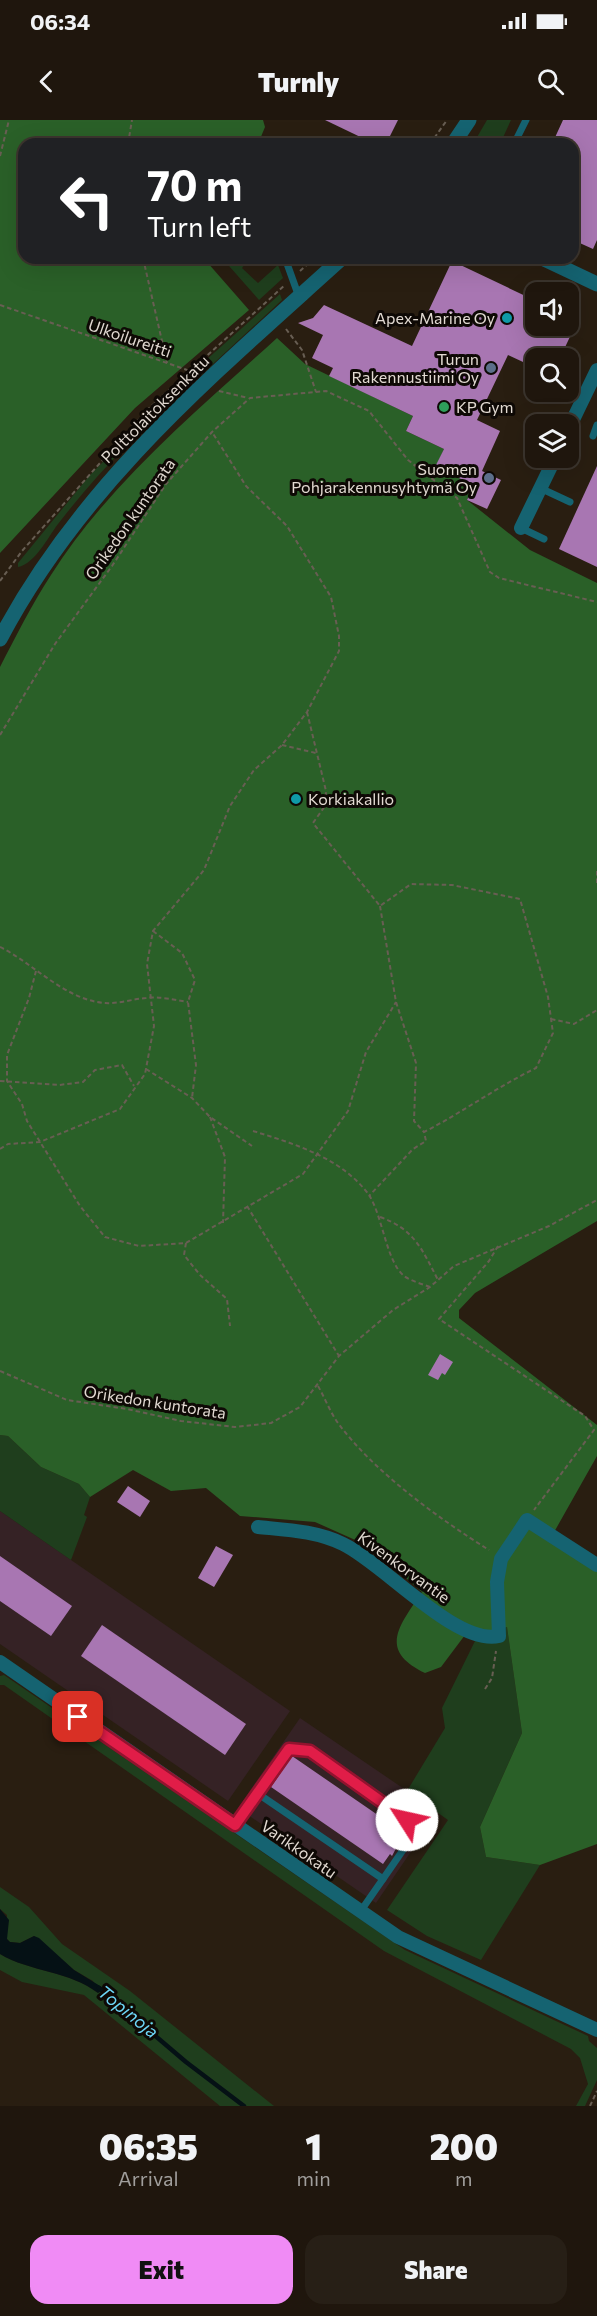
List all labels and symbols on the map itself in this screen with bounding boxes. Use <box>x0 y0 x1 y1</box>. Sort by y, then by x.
place label: Apex-Marine Oy <box>375 308 495 327</box>
marker: Apex-Marine Oy <box>500 311 514 325</box>
street label: Ulkoilureitti <box>86 314 174 361</box>
place label: Turun Rakennustiimi Oy <box>351 349 479 386</box>
street label: Polttolaitoksenkatu <box>97 351 212 466</box>
marker: Turun Rakennustiimi Oy <box>484 361 498 375</box>
place label: KP Gym <box>456 397 513 416</box>
marker: KP Gym <box>437 400 451 414</box>
street label: Orikedon kuntorata <box>81 454 179 583</box>
place label: Suomen Pohjarakennusyhtymä Oy <box>291 459 477 496</box>
marker: Suomen Pohjarakennusyhtymä Oy <box>482 471 496 485</box>
place label: Korkiakallio <box>308 789 394 808</box>
marker: Korkiakallio <box>289 792 303 806</box>
street label: Orikedon kuntorata <box>83 1381 228 1422</box>
street label: Kivenkorvantie <box>354 1527 454 1606</box>
pin <box>52 1691 103 1742</box>
position arrow <box>375 1788 439 1852</box>
street label: Varikkokatu <box>258 1816 341 1882</box>
water label: Topinoja <box>94 1980 163 2042</box>

